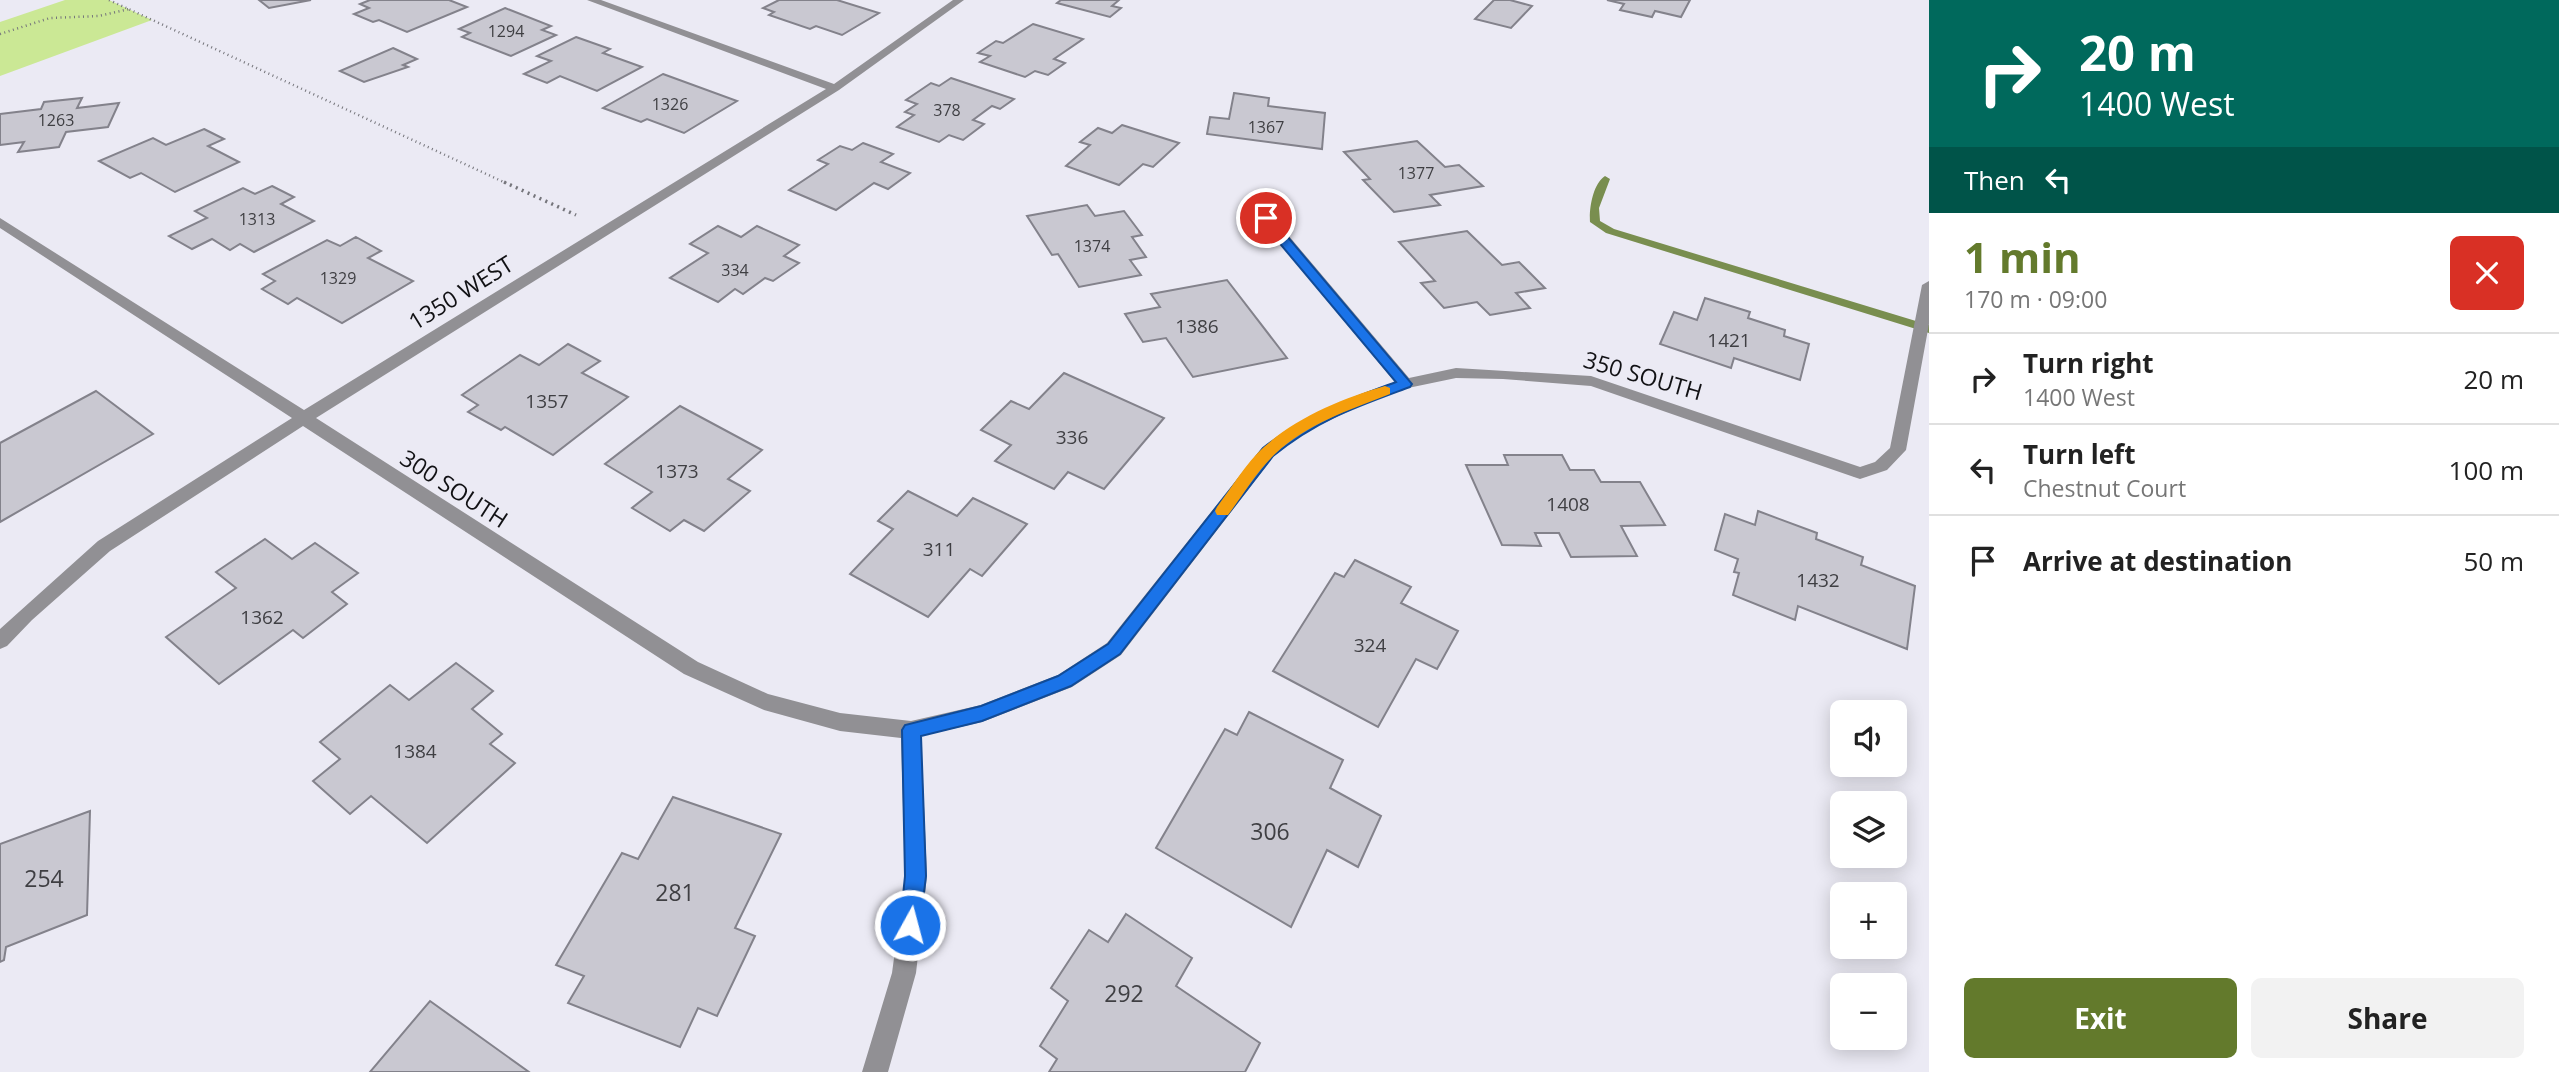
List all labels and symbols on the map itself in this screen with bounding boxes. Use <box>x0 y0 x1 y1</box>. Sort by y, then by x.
house number: 1294 <box>488 20 524 42</box>
house number: 1326 <box>652 93 688 115</box>
house number: 378 <box>933 99 961 121</box>
house number: 1263 <box>38 109 74 131</box>
house number: 1367 <box>1248 116 1284 138</box>
house number: 1377 <box>1398 162 1434 184</box>
pin <box>1236 188 1296 248</box>
house number: 1313 <box>239 208 275 230</box>
house number: 1374 <box>1074 235 1110 257</box>
street label: 1350 WEST <box>402 247 519 337</box>
house number: 334 <box>721 259 749 281</box>
house number: 1329 <box>320 267 356 289</box>
house number: 1386 <box>1175 313 1219 339</box>
house number: 1421 <box>1707 327 1751 353</box>
street label: 350 SOUTH <box>1580 343 1706 407</box>
house number: 1357 <box>525 388 569 414</box>
house number: 336 <box>1056 424 1088 450</box>
street label: 300 SOUTH <box>395 441 515 535</box>
house number: 1373 <box>655 458 699 484</box>
house number: 1408 <box>1546 491 1590 517</box>
house number: 311 <box>923 536 955 562</box>
house number: 1432 <box>1796 567 1840 593</box>
house number: 1362 <box>240 604 284 630</box>
house number: 324 <box>1354 632 1386 658</box>
house number: 1384 <box>393 738 437 764</box>
house number: 306 <box>1250 815 1290 847</box>
house number: 254 <box>24 862 64 894</box>
house number: 281 <box>655 876 695 908</box>
position arrow <box>873 888 947 962</box>
house number: 292 <box>1104 977 1144 1009</box>

